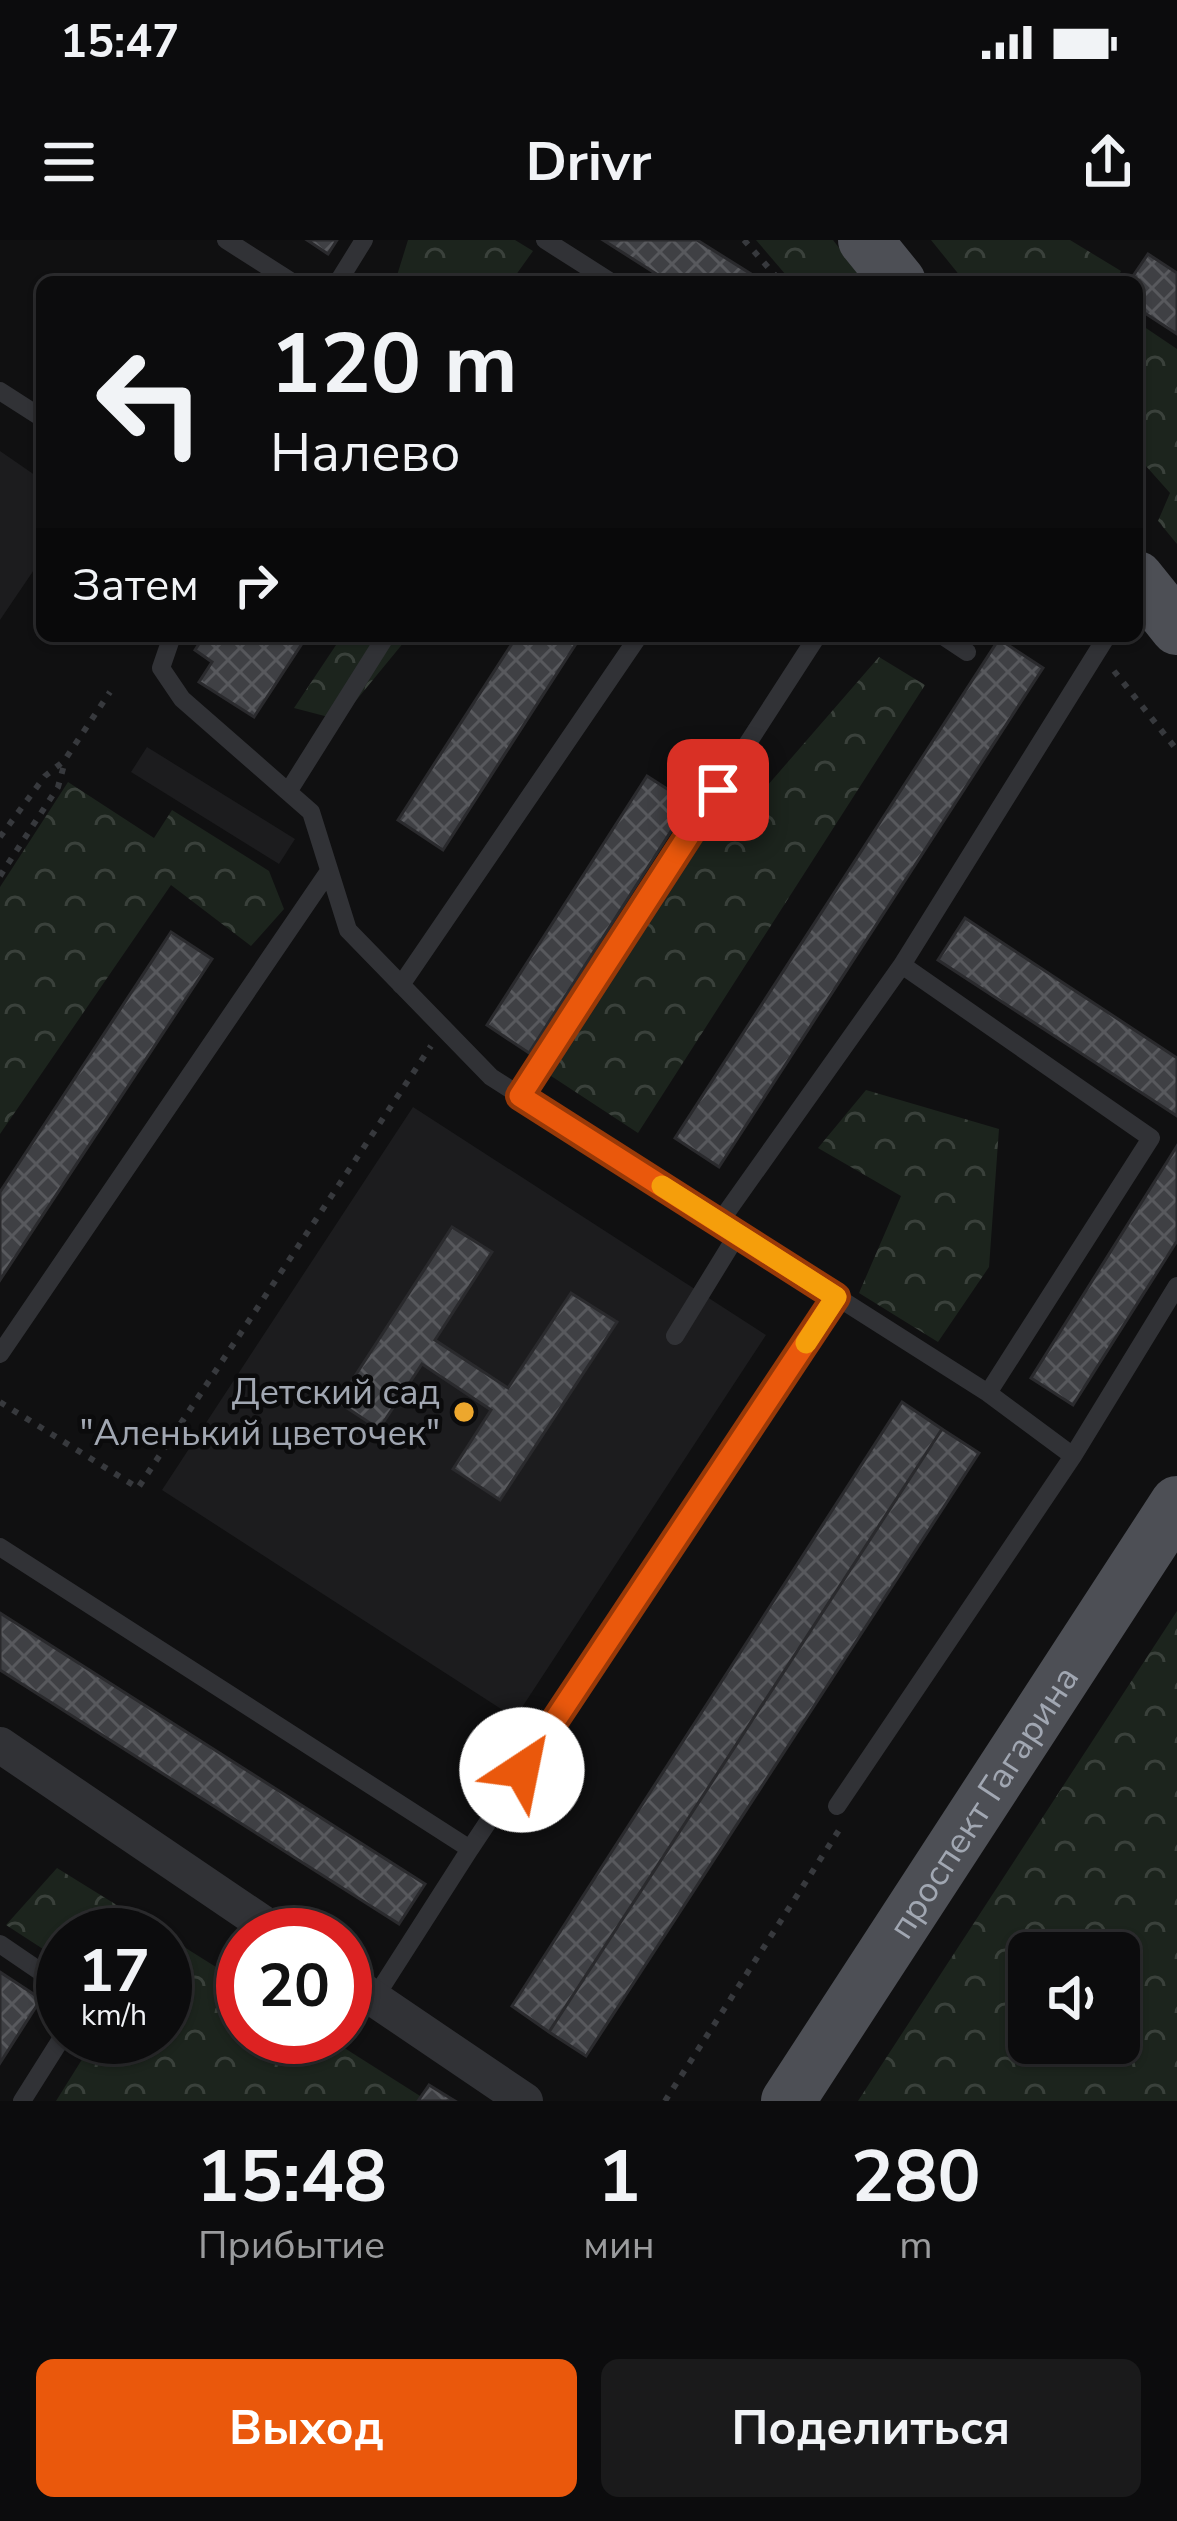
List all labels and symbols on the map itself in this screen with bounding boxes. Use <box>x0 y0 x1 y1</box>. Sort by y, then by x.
pin <box>667 739 769 841</box>
place label: Детский сад "Аленький цветочек" <box>79 1368 440 1458</box>
marker: Детский сад "Аленький цветочек" <box>451 1399 477 1425</box>
street label: проспект Гагарина <box>877 1657 1091 1949</box>
position arrow <box>459 1707 585 1833</box>
speed limit sign: 20 <box>216 1908 372 2064</box>

